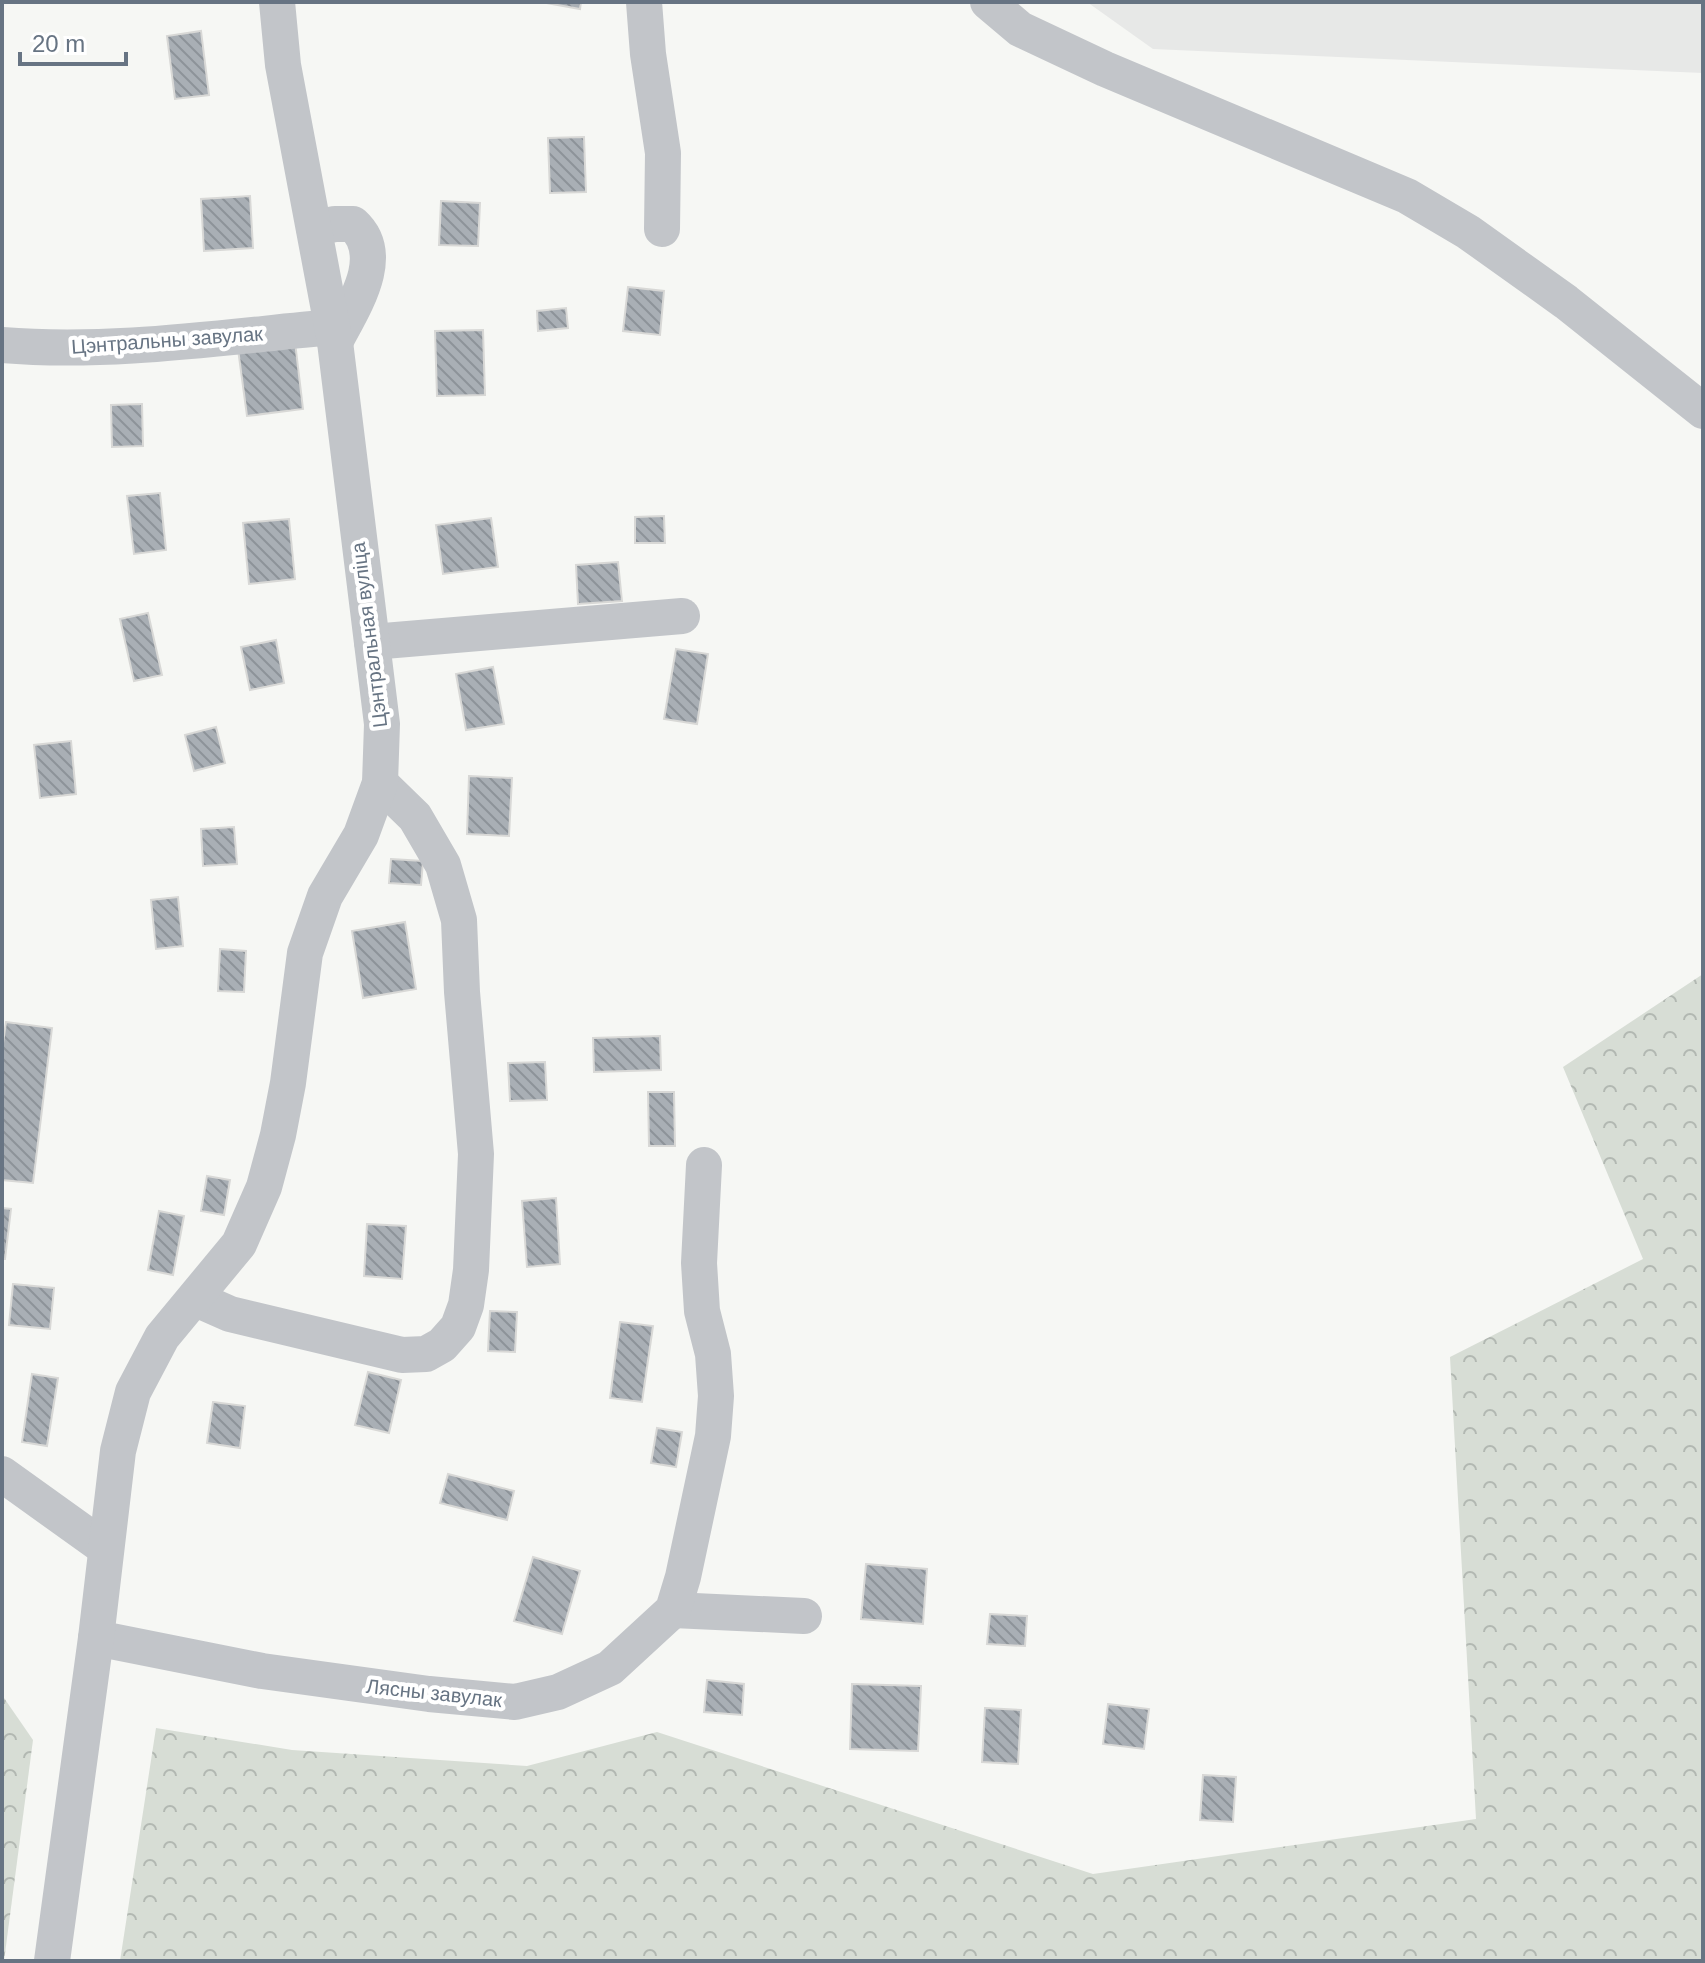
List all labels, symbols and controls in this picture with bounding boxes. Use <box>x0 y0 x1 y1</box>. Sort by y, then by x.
scale bar <box>20 16 126 66</box>
text: 20 m <box>32 30 85 57</box>
street label: Цэнтральны завулак <box>70 322 264 358</box>
street label: Цэнтральная вуліца <box>347 540 391 729</box>
street label: Лясны завулак <box>365 1675 503 1711</box>

